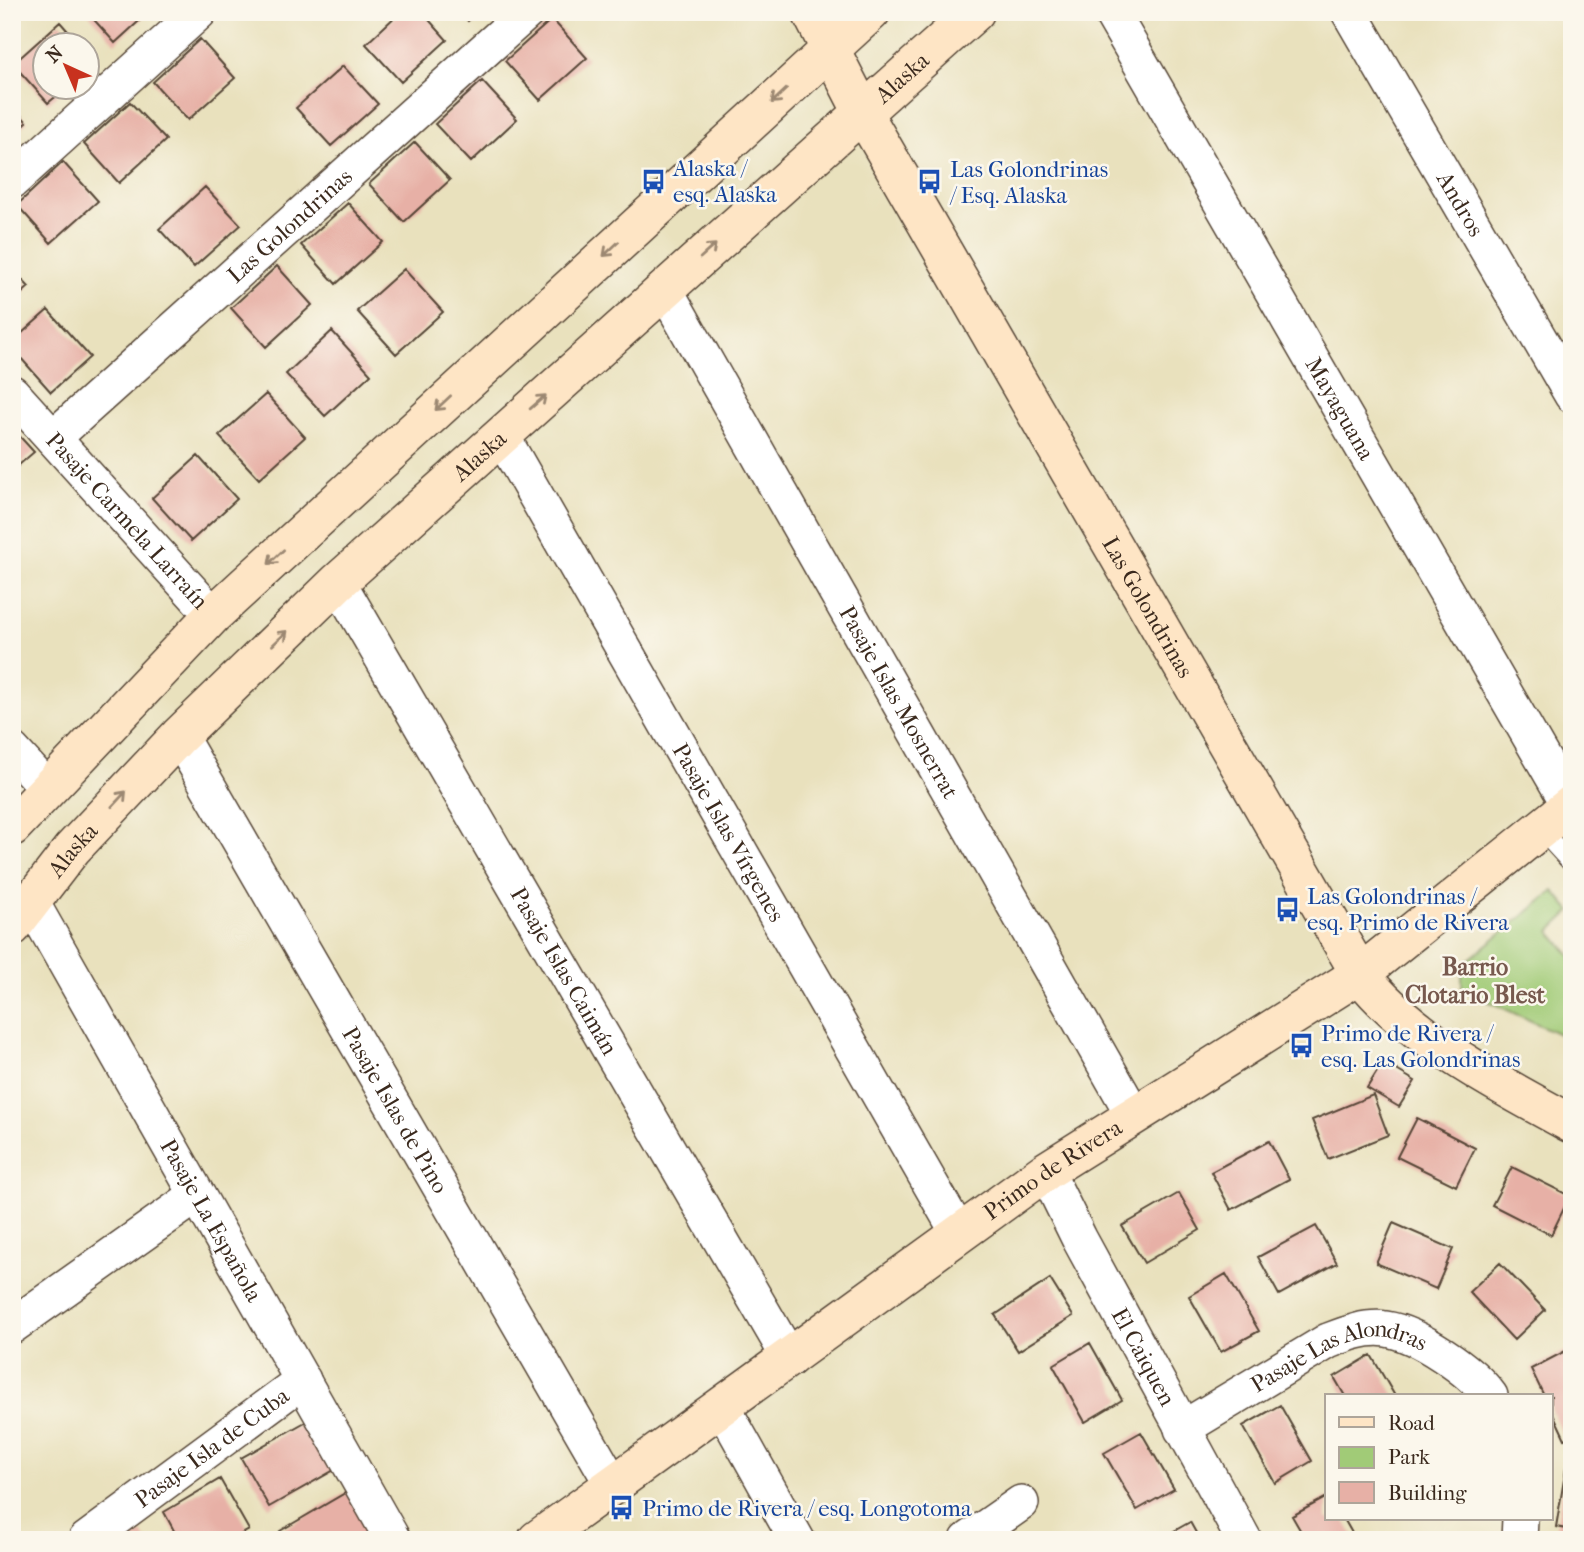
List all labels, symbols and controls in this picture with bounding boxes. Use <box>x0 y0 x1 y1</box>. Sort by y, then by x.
north arrow <box>32 32 102 102</box>
text: N <box>42 41 68 67</box>
street label: Alaska <box>869 46 935 109</box>
one-way arrow <box>771 87 788 104</box>
place label: Alaska / esq. Alaska <box>672 155 777 208</box>
place label: Las Golondrinas / Esq. Alaska <box>949 156 1108 209</box>
street label: Las Golondrinas <box>222 162 357 288</box>
street label: Andros <box>1431 166 1490 241</box>
bus stop icon: Alaska / esq. Alaska <box>639 167 667 195</box>
bus stop icon: Las Golondrinas / Esq. Alaska <box>916 168 944 196</box>
one-way arrow <box>603 241 620 258</box>
one-way arrow <box>699 243 716 260</box>
street label: Mayaguana <box>1300 352 1381 465</box>
one-way arrow <box>529 394 546 411</box>
one-way arrow <box>435 395 452 412</box>
street label: Alaska <box>446 424 512 487</box>
street label: Pasaje Carmela Larraín <box>41 427 215 615</box>
street label: Las Golondrinas <box>1097 532 1199 682</box>
one-way arrow <box>267 549 285 565</box>
street label: Pasaje Islas Mosnerrat <box>834 601 965 803</box>
one-way arrow <box>271 630 288 647</box>
street label: Pasaje Islas Vírgenes <box>667 738 791 926</box>
one-way arrow <box>110 791 127 808</box>
street label: Alaska <box>41 817 103 883</box>
street label: Pasaje Islas Caimán <box>505 882 624 1060</box>
place label: Las Golondrinas / esq. Primo de Rivera <box>1307 883 1509 936</box>
bus stop icon: Las Golondrinas / esq. Primo de Rivera <box>1273 895 1301 923</box>
district label: Barrio Clotario Blest <box>1405 953 1545 1009</box>
place label: Primo de Rivera / esq. Las Golondrinas <box>1321 1020 1520 1073</box>
street label: Pasaje Islas de Pino <box>337 1022 454 1198</box>
bus stop icon: Primo de Rivera / esq. Las Golondrinas <box>1287 1032 1315 1060</box>
street label: Primo de Rivera <box>978 1113 1127 1225</box>
street label: Pasaje La Española <box>155 1134 268 1306</box>
street label: El Caiquen <box>1106 1303 1182 1411</box>
street label: Pasaje Las Alondras <box>1246 1315 1432 1398</box>
street label: Pasaje Isla de Cuba <box>129 1381 294 1513</box>
legend <box>1325 1394 1552 1520</box>
text: Road <box>1388 1411 1435 1435</box>
text: Park <box>1388 1445 1430 1469</box>
text: Building <box>1388 1481 1467 1505</box>
bus stop icon: Primo de Rivera / esq. Longotoma <box>608 1494 636 1522</box>
place label: Primo de Rivera / esq. Longotoma <box>642 1495 972 1522</box>

